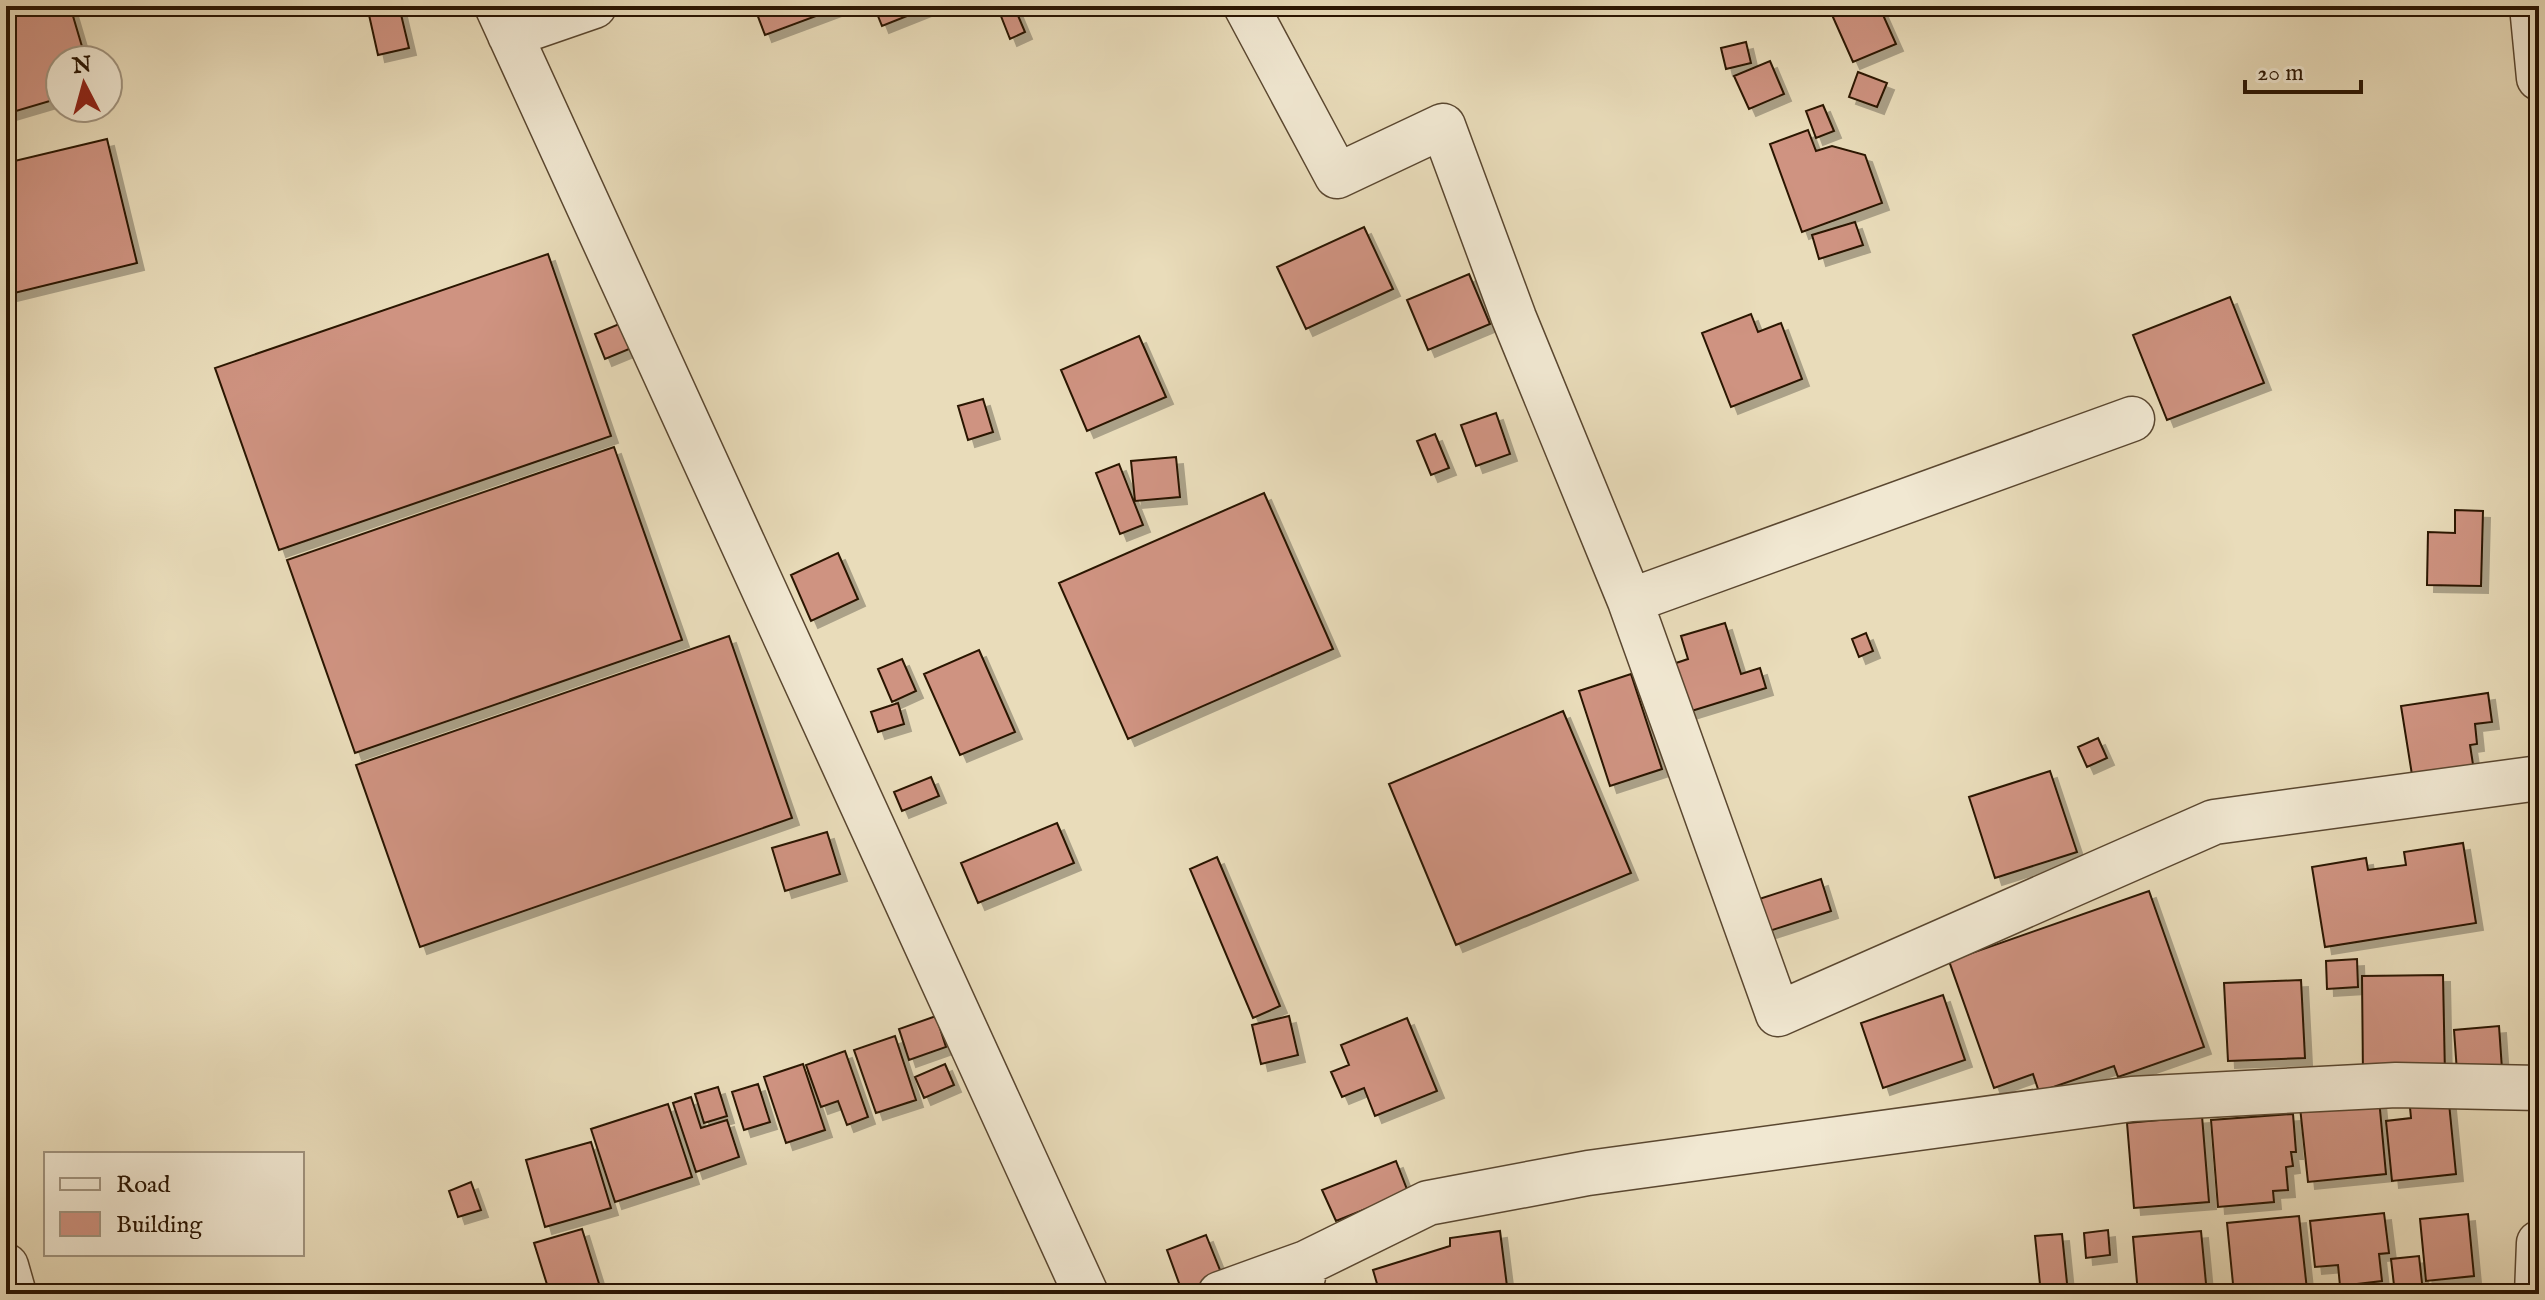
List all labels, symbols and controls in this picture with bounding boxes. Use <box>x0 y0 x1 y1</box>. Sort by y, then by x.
north arrow <box>44 44 124 124</box>
scale bar <box>2245 44 2361 94</box>
text: N <box>70 51 93 81</box>
text: 20 m <box>2257 58 2304 89</box>
legend <box>44 1152 304 1256</box>
text: Road <box>116 1170 170 1201</box>
text: Building <box>116 1210 203 1241</box>

